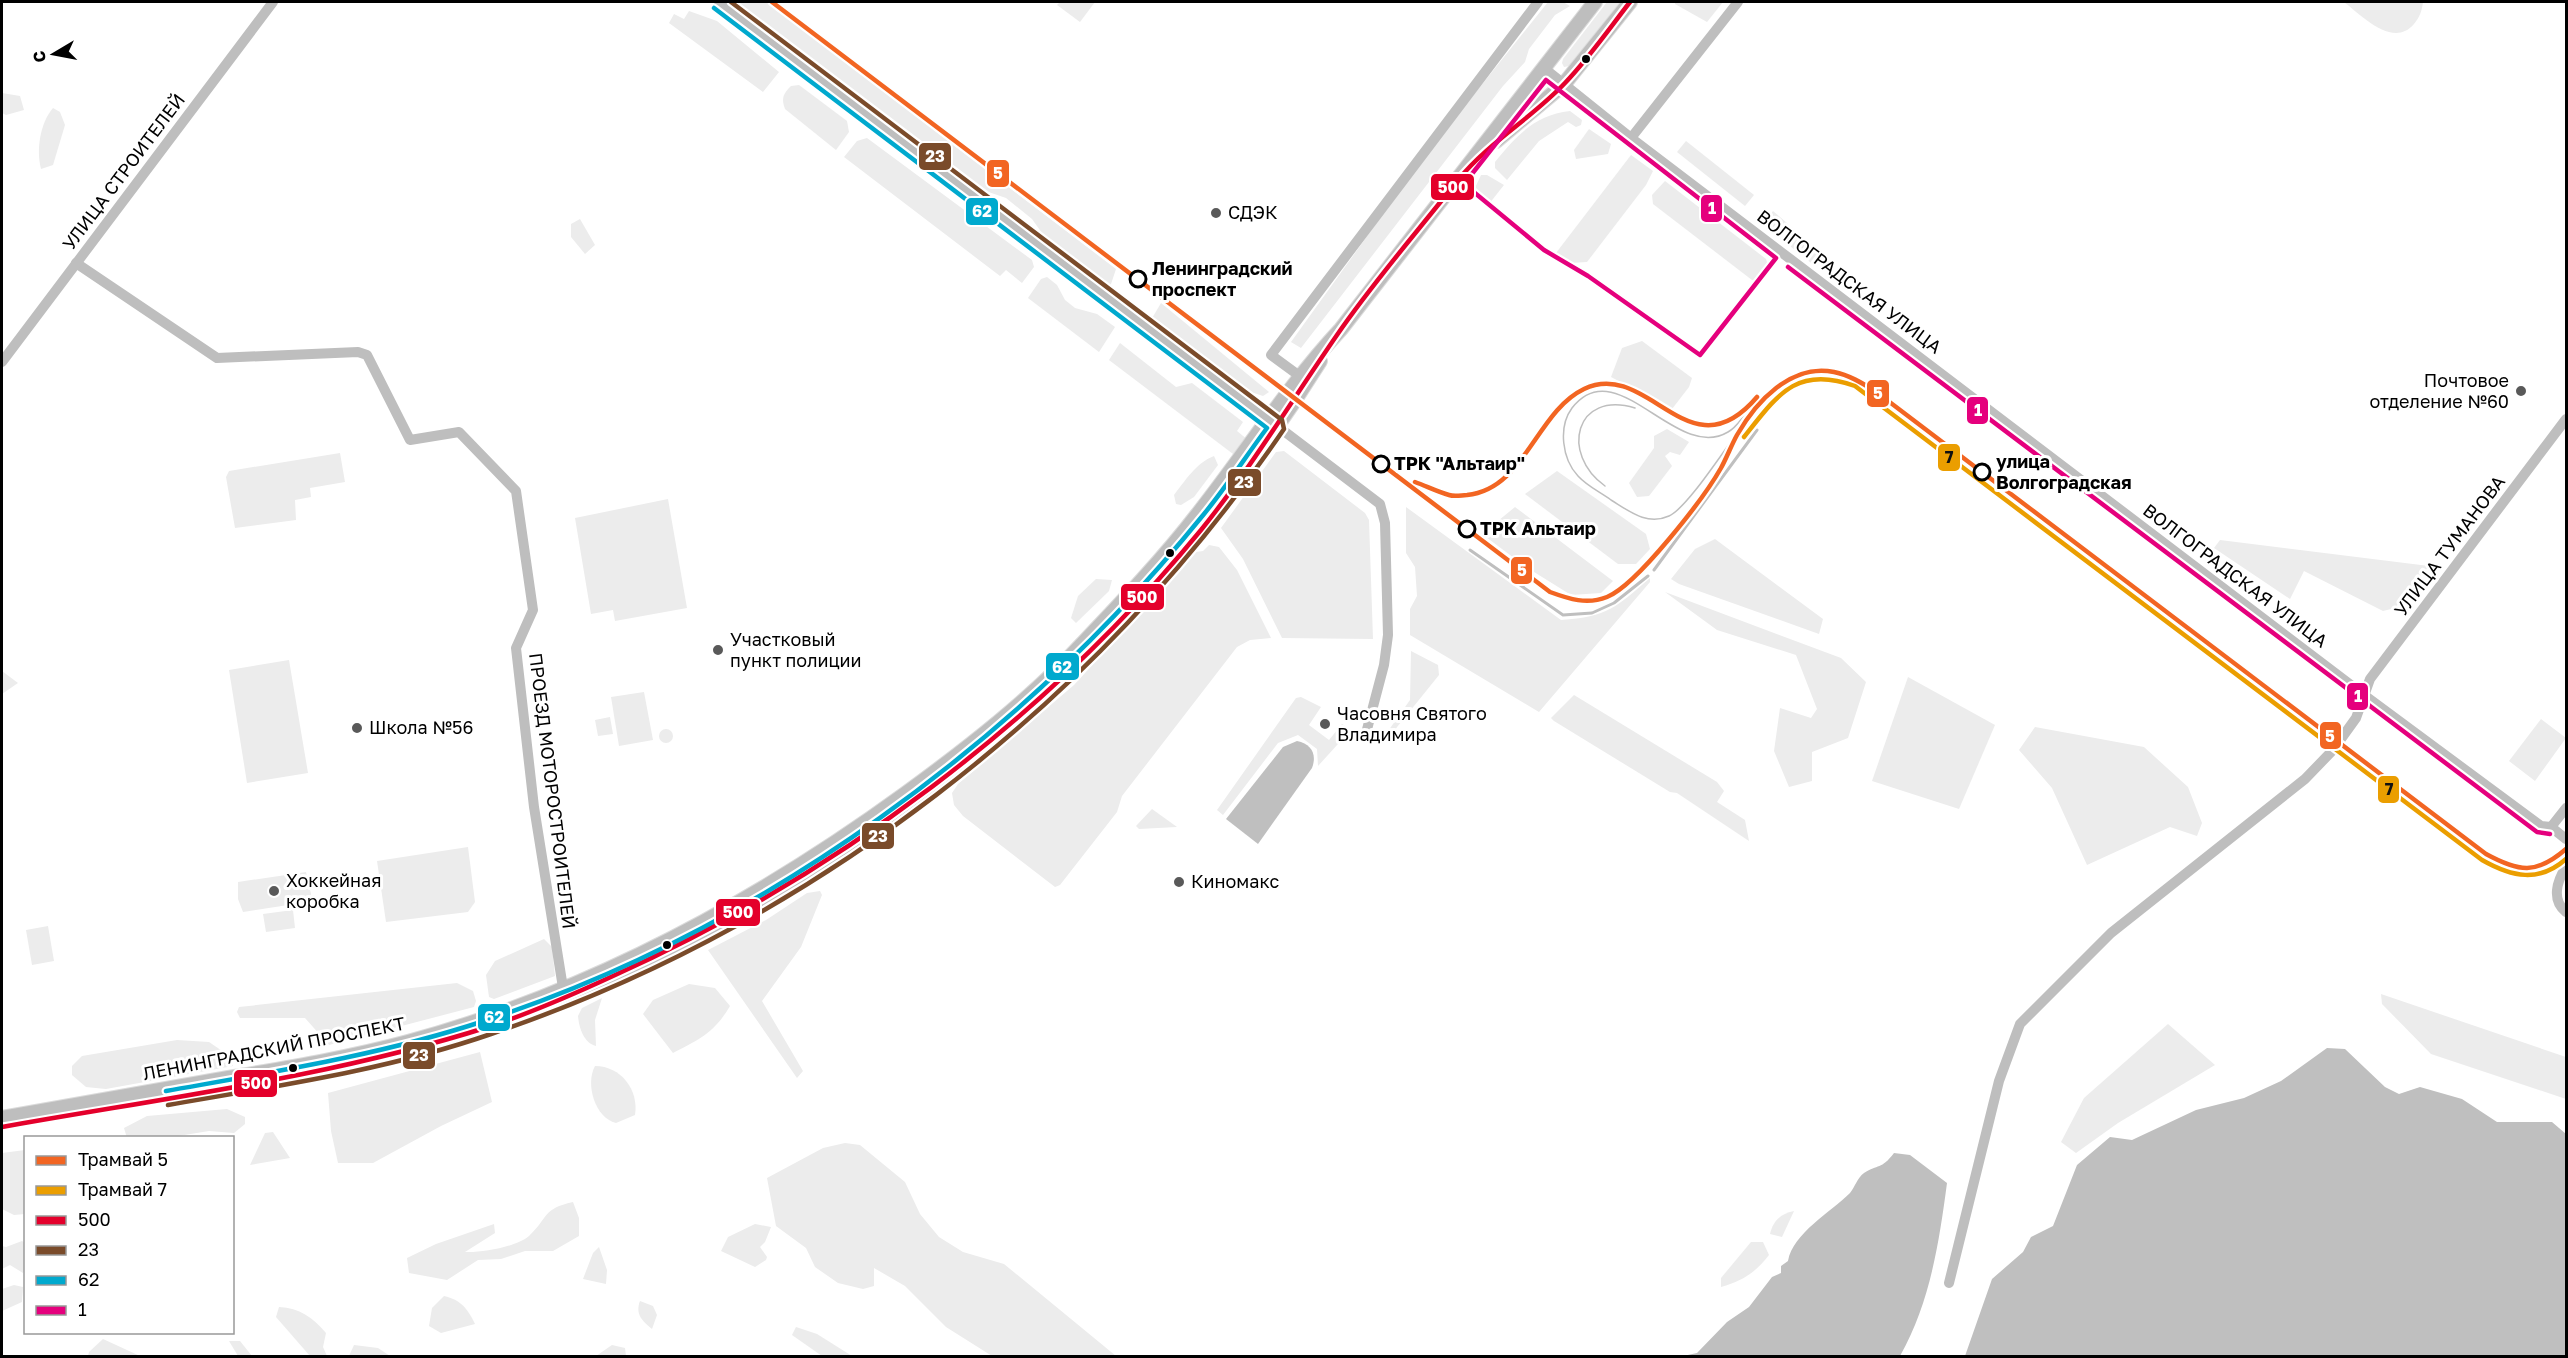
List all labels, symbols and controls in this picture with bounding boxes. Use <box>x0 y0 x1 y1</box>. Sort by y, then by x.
north arrow <box>24 24 84 84</box>
text: С <box>28 49 50 64</box>
unlabelled marker <box>1580 53 1592 65</box>
street label: УЛИЦА СТРОИТЕЛЕЙ <box>57 89 189 254</box>
line badge: 23 <box>918 142 952 171</box>
text: 23 <box>925 146 945 166</box>
line badge: 5 <box>986 159 1010 188</box>
text: 5 <box>993 163 1003 183</box>
line badge: 500 <box>1430 173 1475 201</box>
text: 500 <box>1438 177 1468 197</box>
line badge: 1 <box>1700 194 1723 223</box>
line badge: 62 <box>965 197 999 226</box>
text: 1 <box>1708 198 1716 218</box>
text: 62 <box>972 201 992 221</box>
place label: СДЭК <box>1228 201 1278 223</box>
street label: ВОЛГОГРАДСКАЯ УЛИЦА <box>1753 205 1946 358</box>
marker: СДЭК <box>1209 206 1223 220</box>
place label: Ленинградский проспект <box>1152 257 1292 300</box>
marker: Ленинградский проспект <box>1129 270 1147 288</box>
place label: Почтовое отделение №60 <box>2370 369 2509 412</box>
line badge: 5 <box>1866 379 1890 408</box>
text: 5 <box>1873 383 1883 403</box>
marker: Почтовое отделение №60 <box>2514 384 2528 398</box>
line badge: 1 <box>1966 396 1989 425</box>
text: 1 <box>1974 400 1982 420</box>
line badge: 7 <box>1937 443 1961 472</box>
text: 7 <box>1945 447 1954 467</box>
place label: улица Волгоградская <box>1996 450 2131 493</box>
place label: ТРК "Альтаир" <box>1394 452 1525 474</box>
marker: ТРК "Альтаир" <box>1372 455 1390 473</box>
marker: улица Волгоградская <box>1973 463 1991 481</box>
line badge: 23 <box>1227 468 1262 497</box>
street label: УЛИЦА ТУМАНОВА <box>2389 471 2509 620</box>
text: 23 <box>1234 472 1254 492</box>
street label: ВОЛГОГРАДСКАЯ УЛИЦА <box>2139 499 2332 652</box>
place label: ТРК Альтаир <box>1480 517 1596 539</box>
marker: ТРК Альтаир <box>1458 520 1476 538</box>
unlabelled marker <box>1164 547 1176 559</box>
line badge: 5 <box>1510 556 1533 585</box>
text: 5 <box>1517 560 1527 580</box>
line badge: 500 <box>1120 583 1165 611</box>
text: 500 <box>1127 587 1157 607</box>
place label: Участковый пункт полиции <box>730 628 862 671</box>
marker: Участковый пункт полиции <box>711 643 725 657</box>
street label: ПРОЕЗД МОТОРОСТРОИТЕЛЕЙ <box>525 652 581 930</box>
line badge: 62 <box>1045 652 1080 681</box>
text: 62 <box>1052 657 1072 677</box>
line badge: 1 <box>2346 682 2369 711</box>
text: 1 <box>2354 686 2362 706</box>
place label: Часовня Святого Владимира <box>1337 702 1487 745</box>
place label: Школа №56 <box>369 716 473 738</box>
marker: Часовня Святого Владимира <box>1318 717 1332 731</box>
marker: Школа №56 <box>350 721 364 735</box>
line badge: 5 <box>2319 721 2342 750</box>
text: 5 <box>2325 726 2335 746</box>
line badge: 7 <box>2377 775 2400 804</box>
text: 7 <box>2385 779 2394 799</box>
line badge: 23 <box>861 822 895 850</box>
text: 23 <box>868 826 888 846</box>
place label: Хоккейная коробка <box>286 869 382 912</box>
place label: Киномакс <box>1191 870 1279 892</box>
marker: Киномакс <box>1172 875 1186 889</box>
marker: Хоккейная коробка <box>267 884 281 898</box>
line badge: 500 <box>715 898 761 927</box>
text: 500 <box>723 902 753 922</box>
unlabelled marker <box>661 939 673 951</box>
line badge: 62 <box>477 1003 511 1032</box>
text: 62 <box>484 1007 504 1027</box>
street label: ЛЕНИНГРАДСКИЙ ПРОСПЕКТ <box>141 1012 407 1084</box>
line badge: 23 <box>402 1041 436 1070</box>
text: 23 <box>409 1045 429 1065</box>
unlabelled marker <box>287 1062 299 1074</box>
line badge: 500 <box>233 1069 278 1098</box>
text: 500 <box>241 1073 271 1093</box>
legend <box>24 1136 234 1334</box>
text: Трамвай 5 <box>78 1148 168 1170</box>
text: Трамвай 7 <box>78 1178 167 1200</box>
text: 500 <box>78 1208 111 1230</box>
text: 23 <box>78 1238 99 1260</box>
text: 62 <box>78 1268 99 1290</box>
text: 1 <box>78 1298 87 1320</box>

